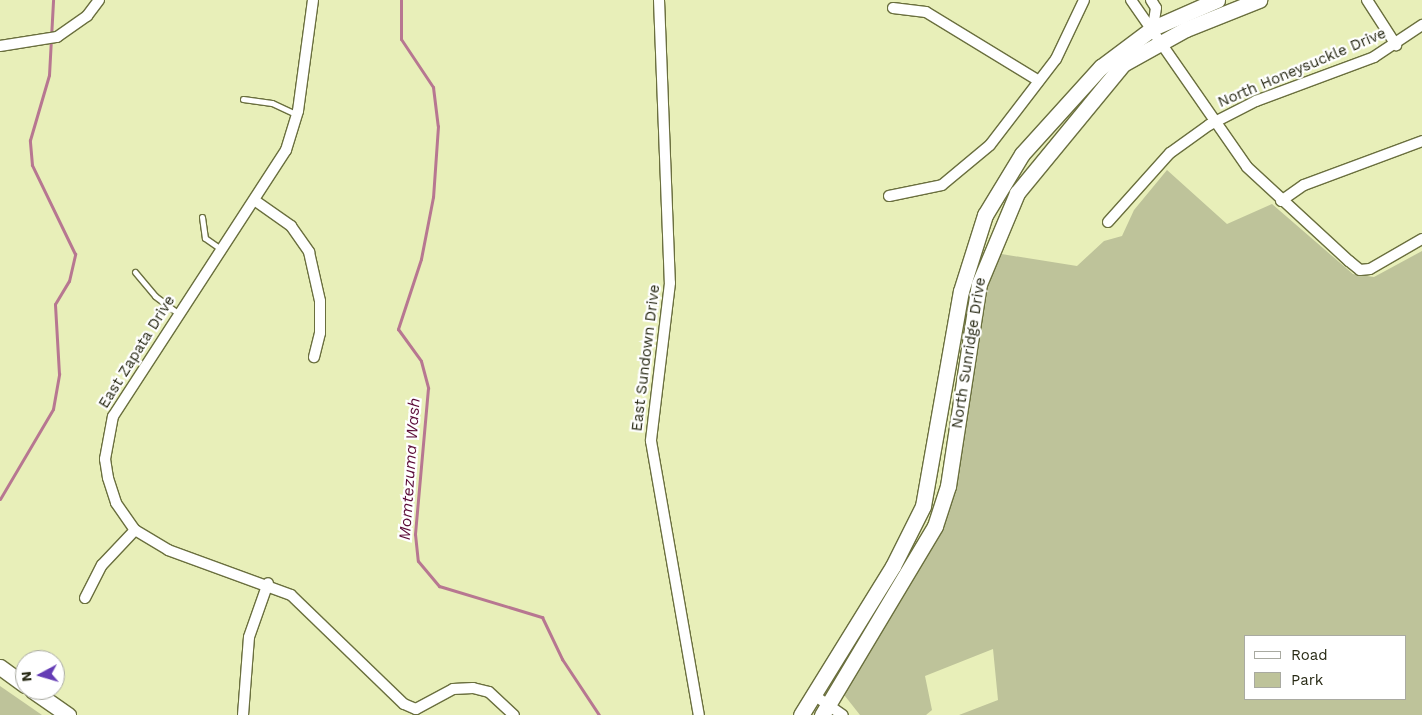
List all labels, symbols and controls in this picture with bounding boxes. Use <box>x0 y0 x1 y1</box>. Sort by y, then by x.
street label: North Honeysuckle Drive <box>1215 24 1389 112</box>
street label: North Sunridge Drive <box>948 276 990 430</box>
street label: East Sundown Drive <box>628 284 664 432</box>
street label: East Zapata Drive <box>95 292 179 412</box>
water label: Momtezuma Wash <box>395 397 425 541</box>
legend <box>1244 635 1407 700</box>
text: Road <box>1291 646 1328 664</box>
north arrow <box>15 650 65 700</box>
text: N <box>18 670 35 682</box>
text: Park <box>1291 671 1323 689</box>

